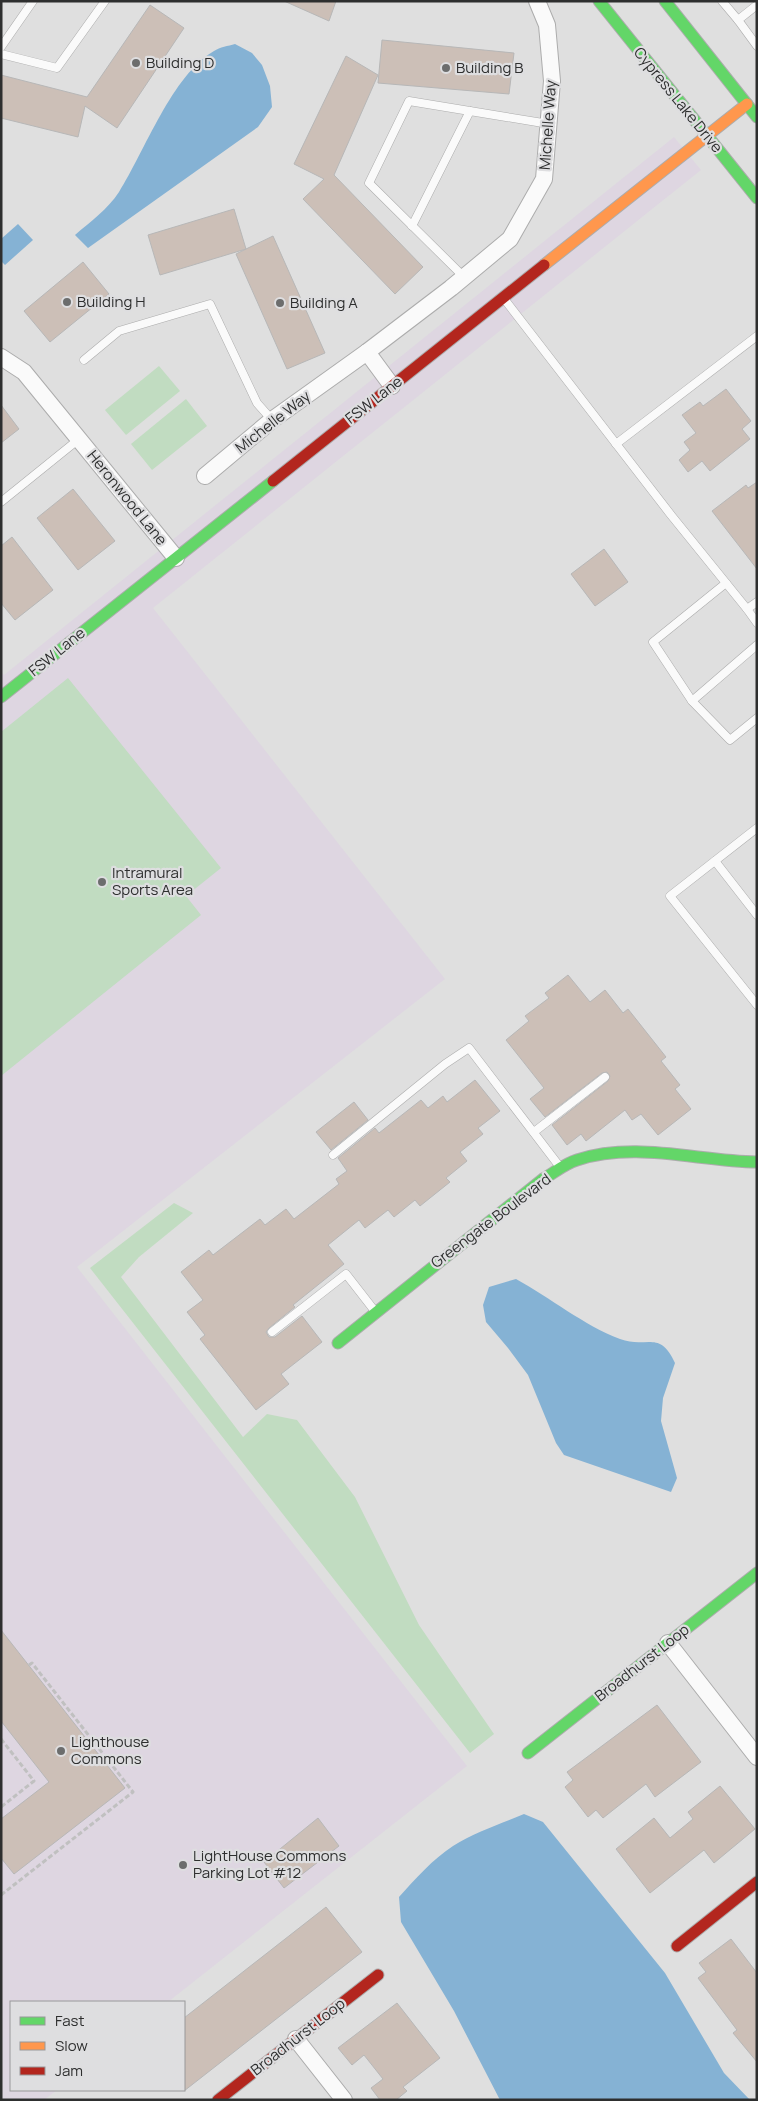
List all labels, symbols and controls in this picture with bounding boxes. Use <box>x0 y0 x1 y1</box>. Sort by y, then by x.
street label: Cypress Lake Drive <box>629 42 728 157</box>
place label: Building D <box>146 52 214 73</box>
marker: Building D <box>130 57 142 69</box>
place label: Building B <box>456 57 524 78</box>
marker: Building B <box>440 62 452 74</box>
street label: Michelle Way <box>534 79 561 171</box>
place label: Building H <box>77 291 146 312</box>
place label: Building A <box>290 292 358 313</box>
marker: Building H <box>61 296 73 308</box>
marker: Building A <box>274 297 286 309</box>
street label: FSW Lane <box>341 371 407 429</box>
street label: Michelle Way <box>231 386 315 458</box>
street label: Heronwood Lane <box>83 446 172 550</box>
street label: FSW Lane <box>24 622 90 681</box>
place label: Intramural Sports Area <box>112 862 193 900</box>
marker: Intramural Sports Area <box>96 876 108 888</box>
street label: Greengate Boulevard <box>426 1168 555 1273</box>
street label: Broadhurst Loop <box>590 1619 693 1706</box>
place label: Lighthouse Commons <box>71 1731 150 1769</box>
marker: Lighthouse Commons <box>55 1745 67 1757</box>
place label: LightHouse Commons Parking Lot #12 <box>193 1845 346 1883</box>
marker: LightHouse Commons Parking Lot #12 <box>177 1859 189 1871</box>
street label: Broadhurst Loop <box>246 1993 349 2080</box>
legend <box>10 2001 185 2091</box>
text: Fast <box>55 2010 84 2031</box>
text: Slow <box>55 2035 88 2056</box>
text: Jam <box>55 2060 83 2081</box>

